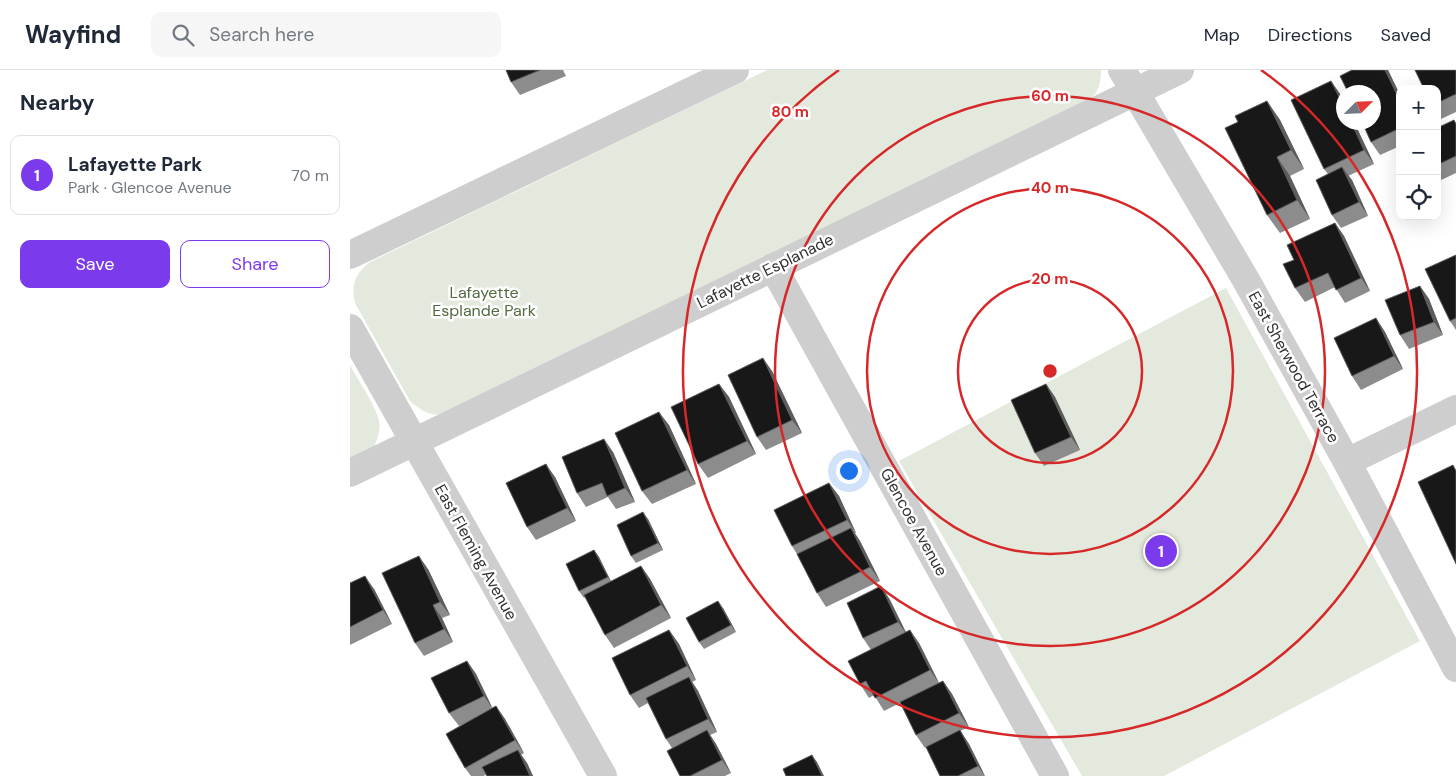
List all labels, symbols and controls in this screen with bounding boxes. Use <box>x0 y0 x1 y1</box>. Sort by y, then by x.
search box <box>151 12 501 57</box>
text: Wayfind <box>25 19 121 50</box>
icon: search <box>169 21 197 49</box>
text: Search here <box>209 22 314 47</box>
text: Map <box>1204 23 1240 47</box>
text: Directions <box>1268 23 1353 47</box>
text: Saved <box>1381 23 1431 47</box>
north arrow <box>1336 85 1381 130</box>
map controls <box>1396 85 1441 220</box>
button: + <box>1396 85 1441 130</box>
text: 60 m <box>1031 86 1069 106</box>
text: Nearby <box>20 89 94 117</box>
text: 80 m <box>771 102 809 122</box>
button: − <box>1396 130 1441 175</box>
text: Lafayette Park <box>68 152 202 177</box>
text: 1 <box>34 165 40 186</box>
text: 70 m <box>291 165 329 186</box>
button: locate <box>1396 175 1441 220</box>
text: Park · Glencoe Avenue <box>68 177 232 198</box>
text: 40 m <box>1031 178 1069 198</box>
street label: Lafayette Esplanade <box>693 229 837 313</box>
button: Save <box>20 240 170 288</box>
button: Share <box>180 240 330 288</box>
text: 20 m <box>1032 269 1068 289</box>
park label: Lafayette Esplande Park <box>432 282 536 321</box>
street label: East Sherwood Terrace <box>1244 288 1344 446</box>
centre of rings <box>1041 362 1059 380</box>
your location <box>836 458 862 484</box>
street label: Glencoe Avenue <box>876 464 952 580</box>
street label: East Fleming Avenue <box>430 480 522 624</box>
pin: 1 <box>1145 532 1177 570</box>

